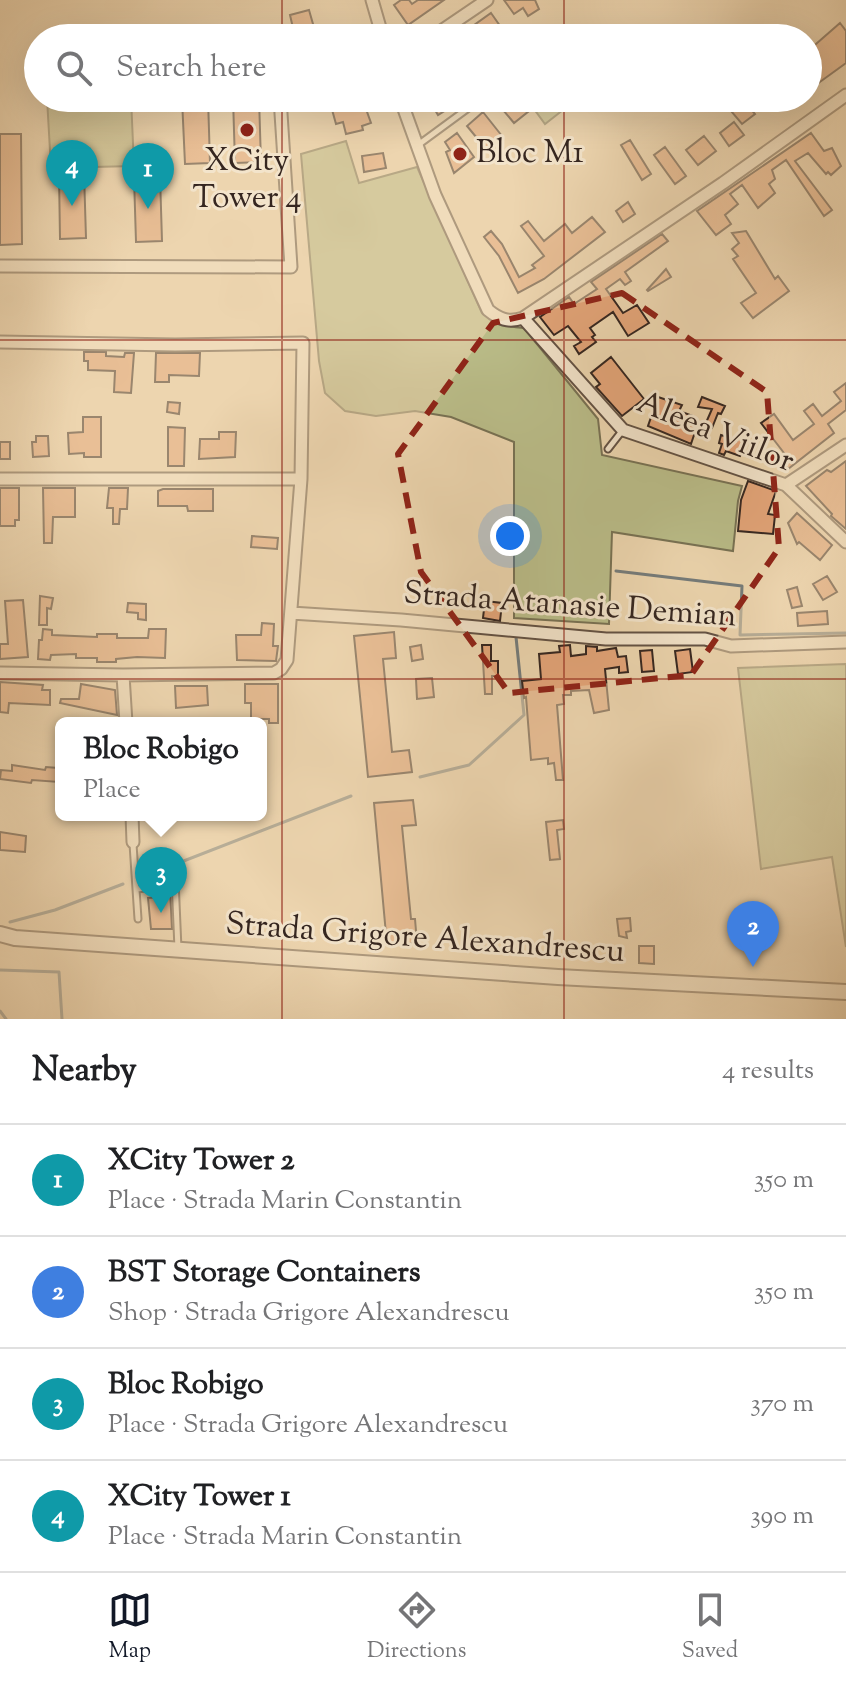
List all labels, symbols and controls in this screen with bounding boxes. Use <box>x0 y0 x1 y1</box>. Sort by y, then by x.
search box <box>24 24 822 112</box>
icon: search <box>52 46 96 90</box>
text: Search here <box>116 47 266 90</box>
marker: XCity Tower 4 <box>238 121 256 139</box>
place label: Bloc M1 <box>476 131 584 177</box>
place label: XCity Tower 4 <box>192 139 302 222</box>
pin: 4 <box>46 140 98 206</box>
pin: 1 <box>122 143 174 209</box>
marker: Bloc M1 <box>451 145 469 163</box>
street label: Aleea Viilor <box>629 381 801 485</box>
your location <box>490 516 530 556</box>
street label: Strada Atanasie Demian <box>402 571 738 641</box>
popup <box>55 717 267 821</box>
text: Bloc Robigo <box>83 729 239 772</box>
text: Place <box>83 772 141 809</box>
pin: 3 <box>135 847 187 913</box>
pin: 2 <box>727 901 779 967</box>
street label: Strada Grigore Alexandrescu <box>224 902 626 976</box>
text: Nearby <box>32 1047 137 1096</box>
text: 4 results <box>722 1053 814 1090</box>
text: XCity Tower 2 <box>108 1140 295 1183</box>
text: 1 <box>54 1162 62 1199</box>
text: 350 m <box>754 1162 814 1199</box>
text: Place · Strada Marin Constantin <box>108 1183 462 1220</box>
text: BST Storage Containers <box>108 1252 421 1295</box>
text: 2 <box>52 1274 64 1311</box>
text: 350 m <box>754 1274 814 1311</box>
text: Shop · Strada Grigore Alexandrescu <box>108 1295 510 1332</box>
text: Bloc Robigo <box>108 1364 264 1407</box>
text: 3 <box>53 1386 63 1423</box>
text: 370 m <box>750 1386 814 1423</box>
text: Place · Strada Grigore Alexandrescu <box>108 1407 508 1444</box>
text: XCity Tower 1 <box>108 1476 291 1519</box>
text: 4 <box>51 1498 65 1535</box>
text: 390 m <box>750 1498 814 1535</box>
text: Place · Strada Marin Constantin <box>108 1519 462 1556</box>
tab: Map <box>108 1588 152 1668</box>
tab: Directions <box>367 1588 466 1668</box>
tab: Saved <box>682 1588 738 1668</box>

